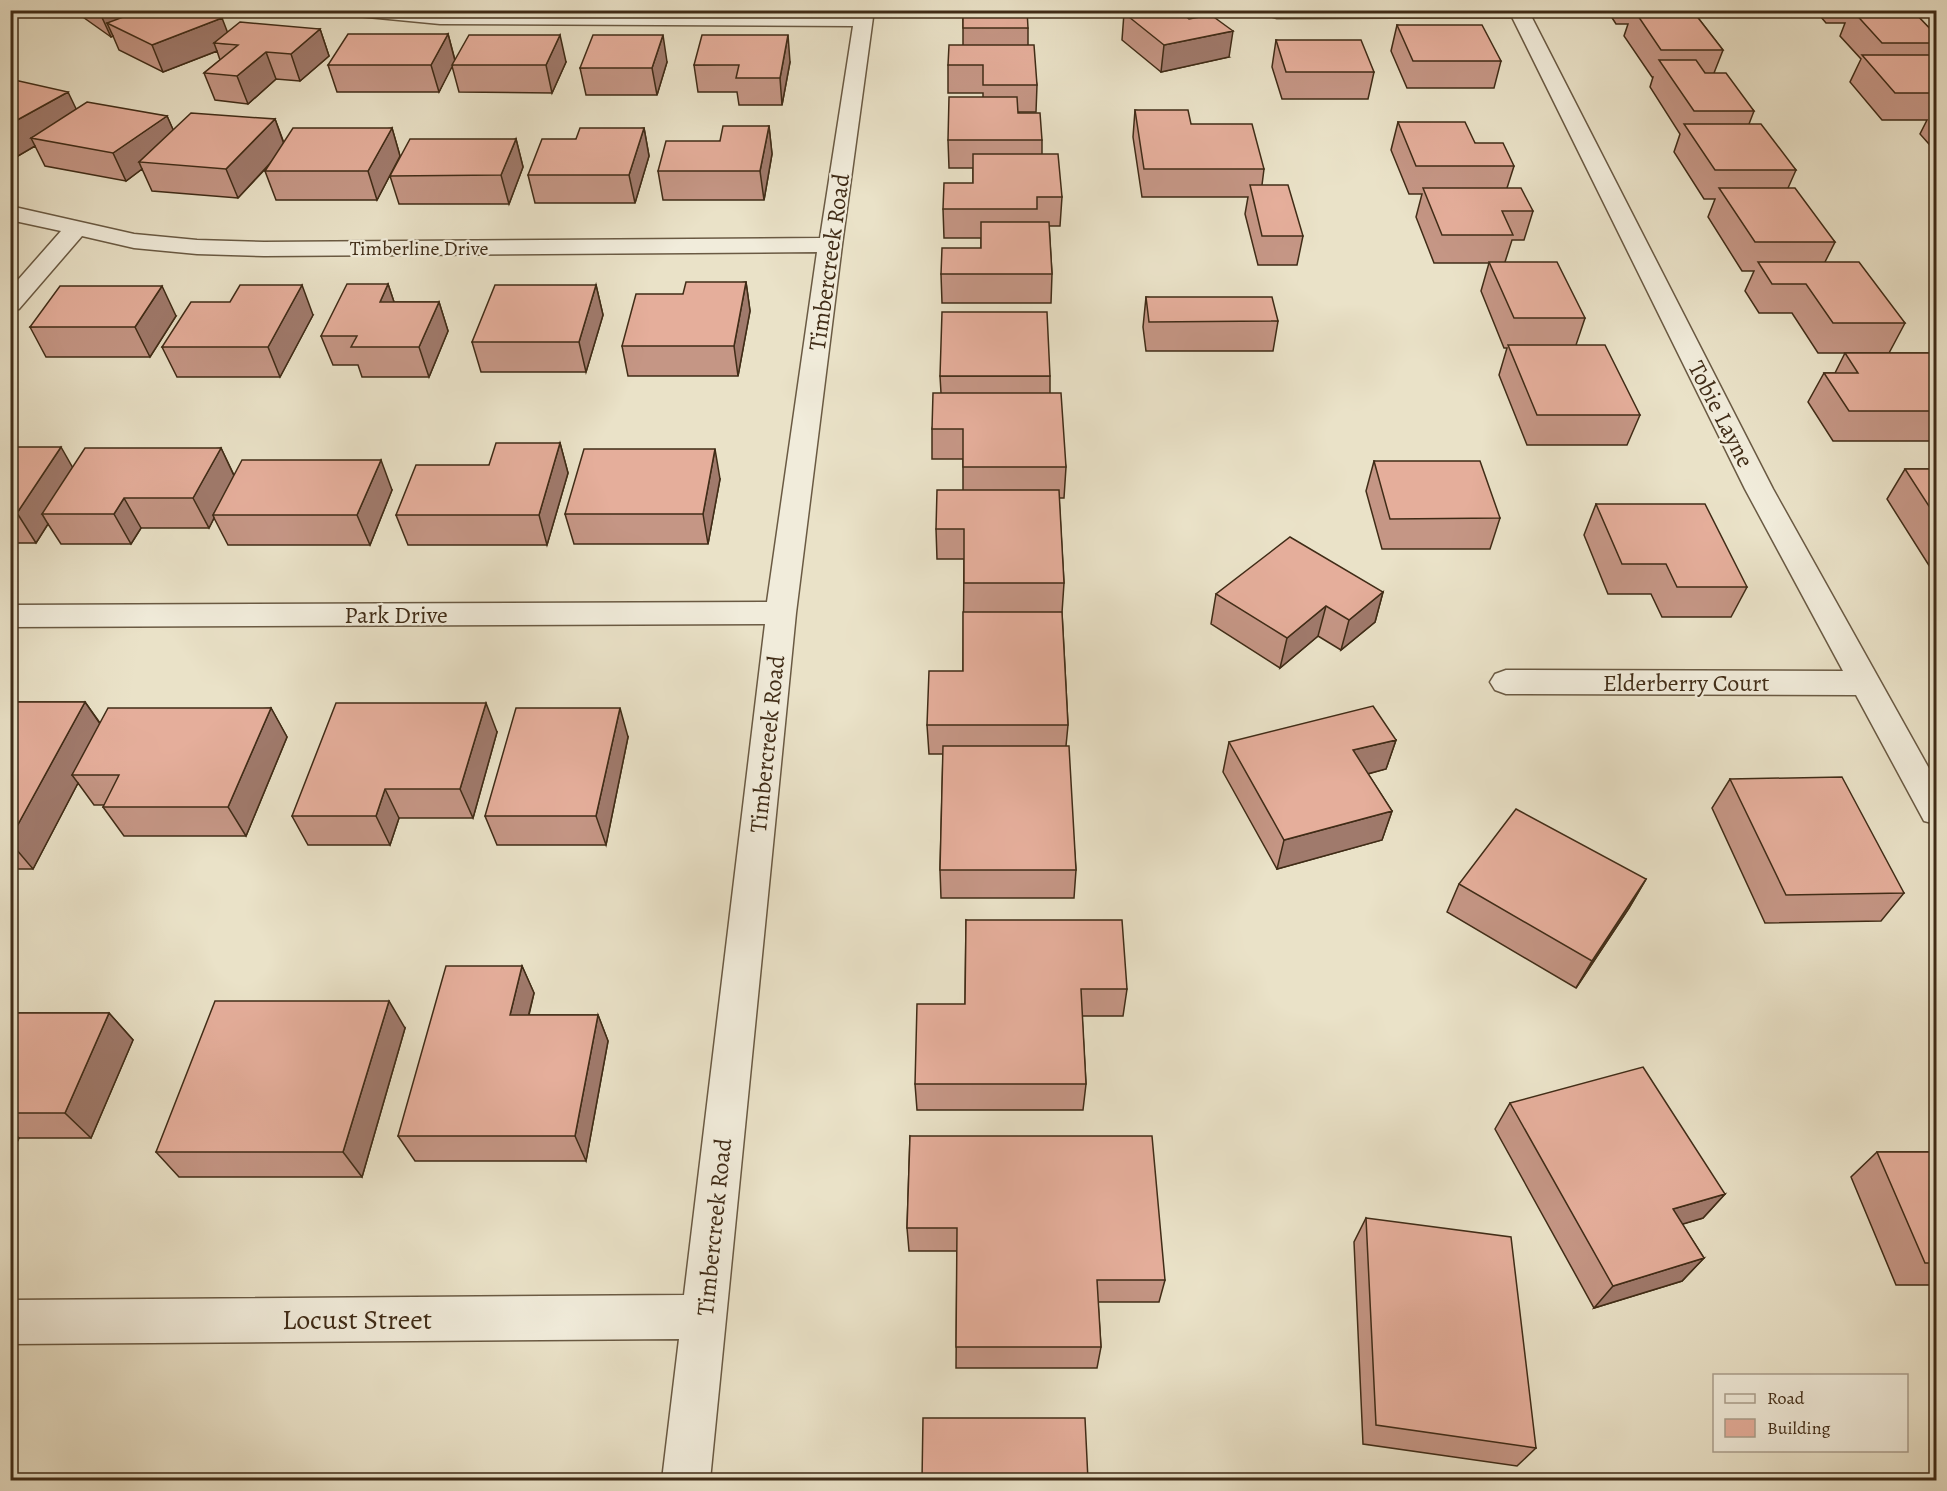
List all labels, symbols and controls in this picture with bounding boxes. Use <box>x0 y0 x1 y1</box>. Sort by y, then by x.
street label: Timbercreek Road <box>801 171 857 353</box>
street label: Timberline Drive <box>350 235 488 262</box>
street label: Tobie Layne <box>1681 355 1761 473</box>
street label: Park Drive <box>344 599 448 631</box>
street label: Timbercreek Road <box>742 654 792 834</box>
street label: Elderberry Court <box>1603 667 1769 699</box>
street label: Timbercreek Road <box>689 1137 739 1317</box>
street label: Locust Street <box>282 1301 432 1339</box>
legend <box>1713 1374 1908 1452</box>
text: Road <box>1767 1386 1805 1410</box>
text: Building <box>1767 1416 1831 1440</box>

